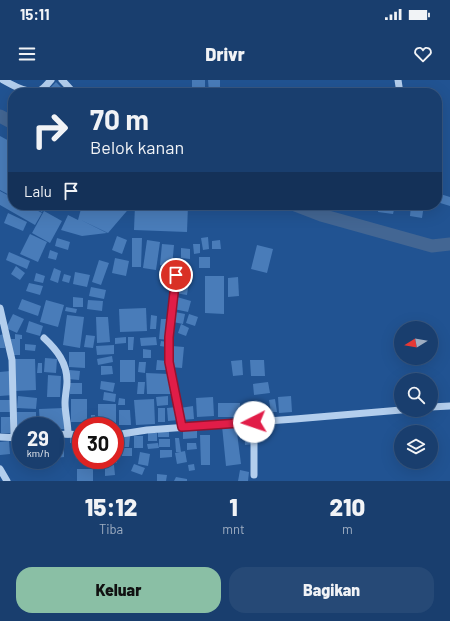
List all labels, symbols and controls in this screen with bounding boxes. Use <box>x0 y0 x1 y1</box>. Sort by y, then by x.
text: 15:11 <box>20 5 50 23</box>
icon: menu <box>16 43 38 65</box>
text: Drivr <box>205 43 245 65</box>
icon: heart <box>412 43 434 65</box>
text: 70 m <box>90 102 149 136</box>
icon: right <box>24 104 76 156</box>
text: Belok kanan <box>90 136 184 158</box>
icon: arrive <box>60 180 82 202</box>
text: Lalu <box>24 182 52 200</box>
pin <box>159 258 193 292</box>
icon: arrive <box>165 264 187 286</box>
north arrow <box>394 321 438 365</box>
map controls <box>394 321 438 469</box>
button: search <box>394 373 438 417</box>
position arrow <box>233 401 275 443</box>
speed limit sign: 30 <box>72 417 124 469</box>
button: layers <box>394 425 438 469</box>
text: 29 <box>27 426 49 450</box>
text: km/h <box>27 447 49 459</box>
text: 15:12 <box>85 492 138 521</box>
text: 1 <box>229 492 238 521</box>
text: 210 <box>329 492 365 521</box>
text: Tiba <box>99 521 123 537</box>
text: mnt <box>222 521 245 537</box>
text: m <box>342 521 353 537</box>
button: Keluar <box>16 567 221 613</box>
button: Bagikan <box>229 567 434 613</box>

